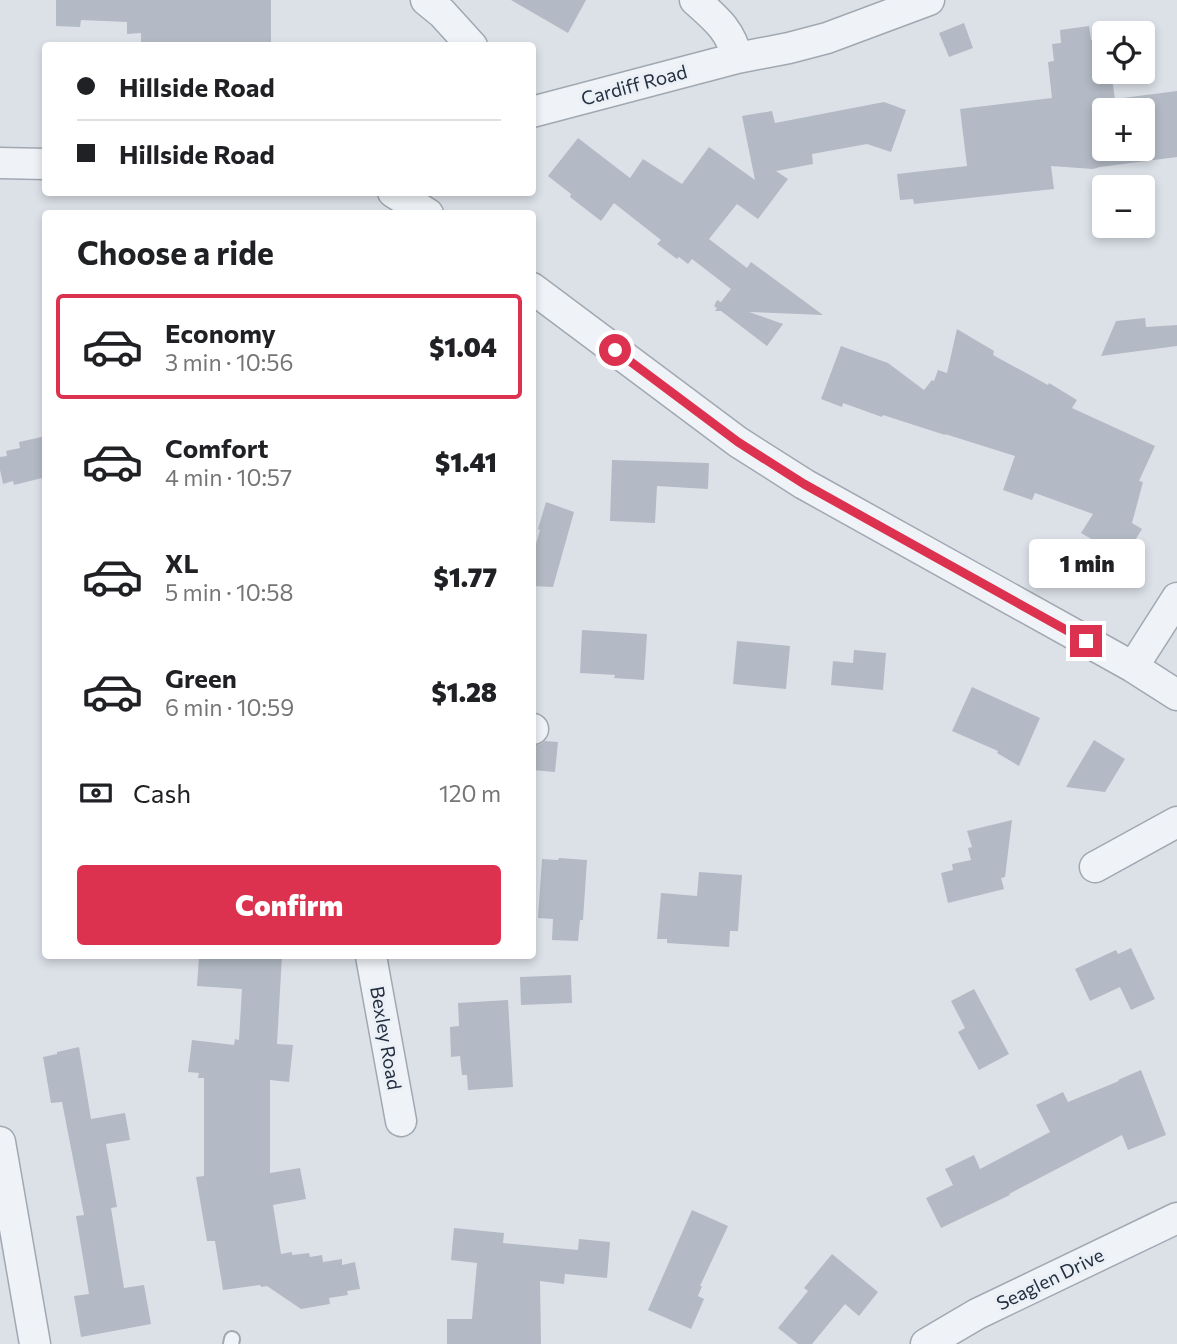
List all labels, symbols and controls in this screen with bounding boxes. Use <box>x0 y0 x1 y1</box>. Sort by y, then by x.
map controls <box>1092 21 1155 238</box>
button: locate <box>1092 21 1155 84</box>
street label: Cardiff Road <box>578 59 689 110</box>
text: Hillside Road <box>119 71 275 102</box>
button: + <box>1092 98 1155 161</box>
text: Hillside Road <box>119 138 275 169</box>
button: − <box>1092 175 1155 238</box>
text: Choose a ride <box>77 232 274 272</box>
icon: car <box>81 315 144 378</box>
text: Economy <box>165 317 276 348</box>
text: $1.04 <box>429 331 497 362</box>
route start <box>599 334 631 366</box>
text: 3 min · 10:56 <box>165 348 293 376</box>
icon: car <box>81 430 144 493</box>
text: Comfort <box>165 432 268 463</box>
text: $1.41 <box>435 446 497 477</box>
text: 4 min · 10:57 <box>165 463 292 491</box>
callout: 1 min <box>1028 540 1144 588</box>
icon: car <box>81 545 144 608</box>
text: XL <box>165 547 199 578</box>
text: 1 min <box>1059 549 1115 577</box>
text: $1.77 <box>434 561 497 592</box>
text: 5 min · 10:58 <box>165 578 293 606</box>
route end <box>1070 625 1102 657</box>
icon: car <box>81 660 144 723</box>
text: Green <box>165 662 237 693</box>
text: $1.28 <box>431 676 497 707</box>
text: 6 min · 10:59 <box>165 693 294 721</box>
icon: cash <box>77 774 115 812</box>
text: Cash <box>133 777 191 808</box>
text: 120 m <box>439 779 501 807</box>
button: Confirm <box>77 865 501 945</box>
street label: Bexley Road <box>366 984 407 1092</box>
street label: Seaglen Drive <box>992 1243 1107 1314</box>

